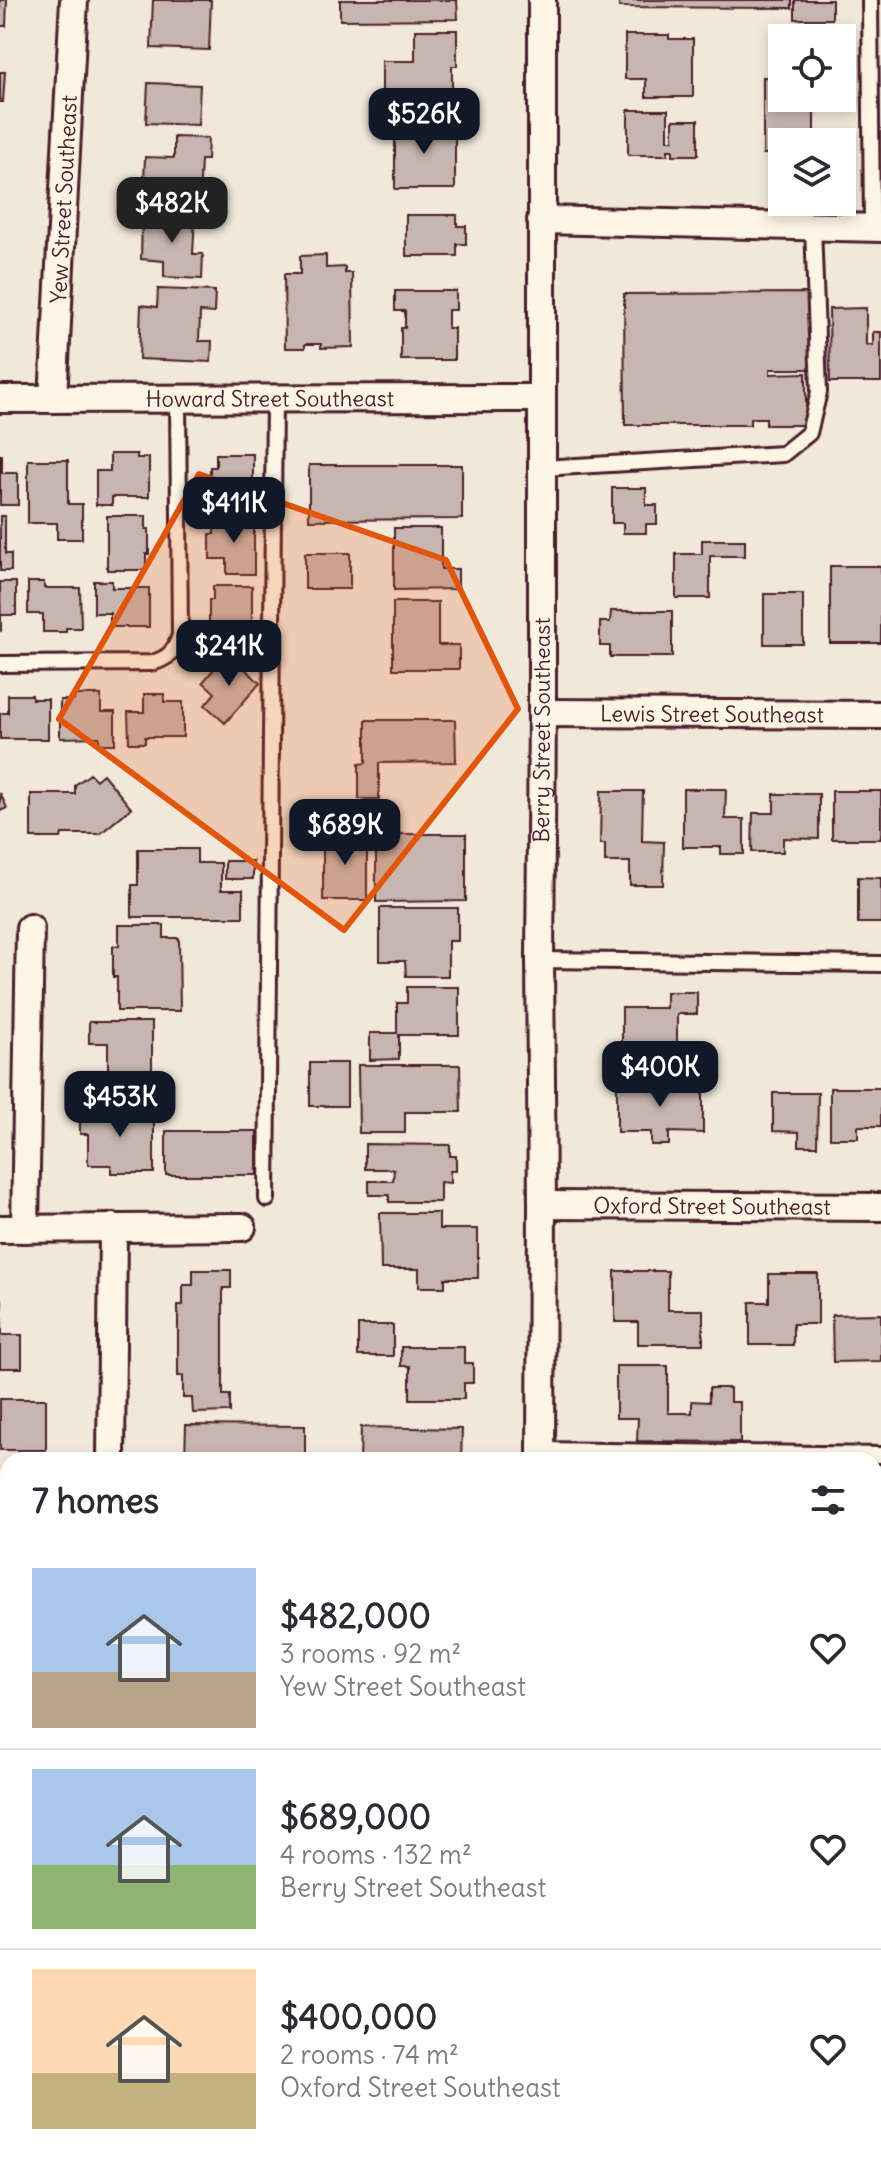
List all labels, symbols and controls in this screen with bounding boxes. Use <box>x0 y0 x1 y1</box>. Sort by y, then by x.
map controls <box>768 24 856 216</box>
button: locate <box>768 24 856 112</box>
pin: $526K <box>368 88 480 156</box>
street label: Yew Street Southeast <box>44 94 83 304</box>
text: $526K <box>387 97 461 130</box>
button: layers <box>768 128 856 216</box>
pin: $482K <box>116 177 228 245</box>
text: $482K <box>135 186 209 219</box>
street label: Howard Street Southeast <box>146 384 394 413</box>
pin: $411K <box>178 477 290 545</box>
text: $411K <box>201 486 267 519</box>
street label: Berry Street Southeast <box>527 617 556 843</box>
pin: $241K <box>173 620 285 688</box>
text: $241K <box>194 629 264 662</box>
street label: Lewis Street Southeast <box>600 699 824 729</box>
pin: $689K <box>289 799 401 867</box>
text: $689K <box>307 808 383 841</box>
pin: $400K <box>604 1041 716 1109</box>
text: $400K <box>620 1050 700 1083</box>
pin: $453K <box>64 1071 176 1139</box>
text: $453K <box>82 1080 158 1113</box>
street label: Oxford Street Southeast <box>593 1191 831 1221</box>
icon: filters <box>806 1478 850 1522</box>
text: 7 homes <box>32 1479 159 1522</box>
text: $482,000 <box>280 1594 431 1637</box>
icon: home <box>96 1600 192 1696</box>
icon: heart <box>806 1626 850 1670</box>
text: 3 rooms · 92 m² <box>280 1637 461 1670</box>
text: Yew Street Southeast <box>280 1670 526 1703</box>
text: $689,000 <box>280 1795 431 1838</box>
icon: home <box>96 1801 192 1897</box>
icon: heart <box>806 1827 850 1871</box>
text: 4 rooms · 132 m² <box>280 1838 472 1871</box>
text: Berry Street Southeast <box>280 1871 546 1904</box>
text: $400,000 <box>280 1995 438 2038</box>
icon: home <box>96 2001 192 2097</box>
icon: heart <box>806 2027 850 2071</box>
text: 2 rooms · 74 m² <box>280 2038 459 2071</box>
text: Oxford Street Southeast <box>280 2071 561 2104</box>

